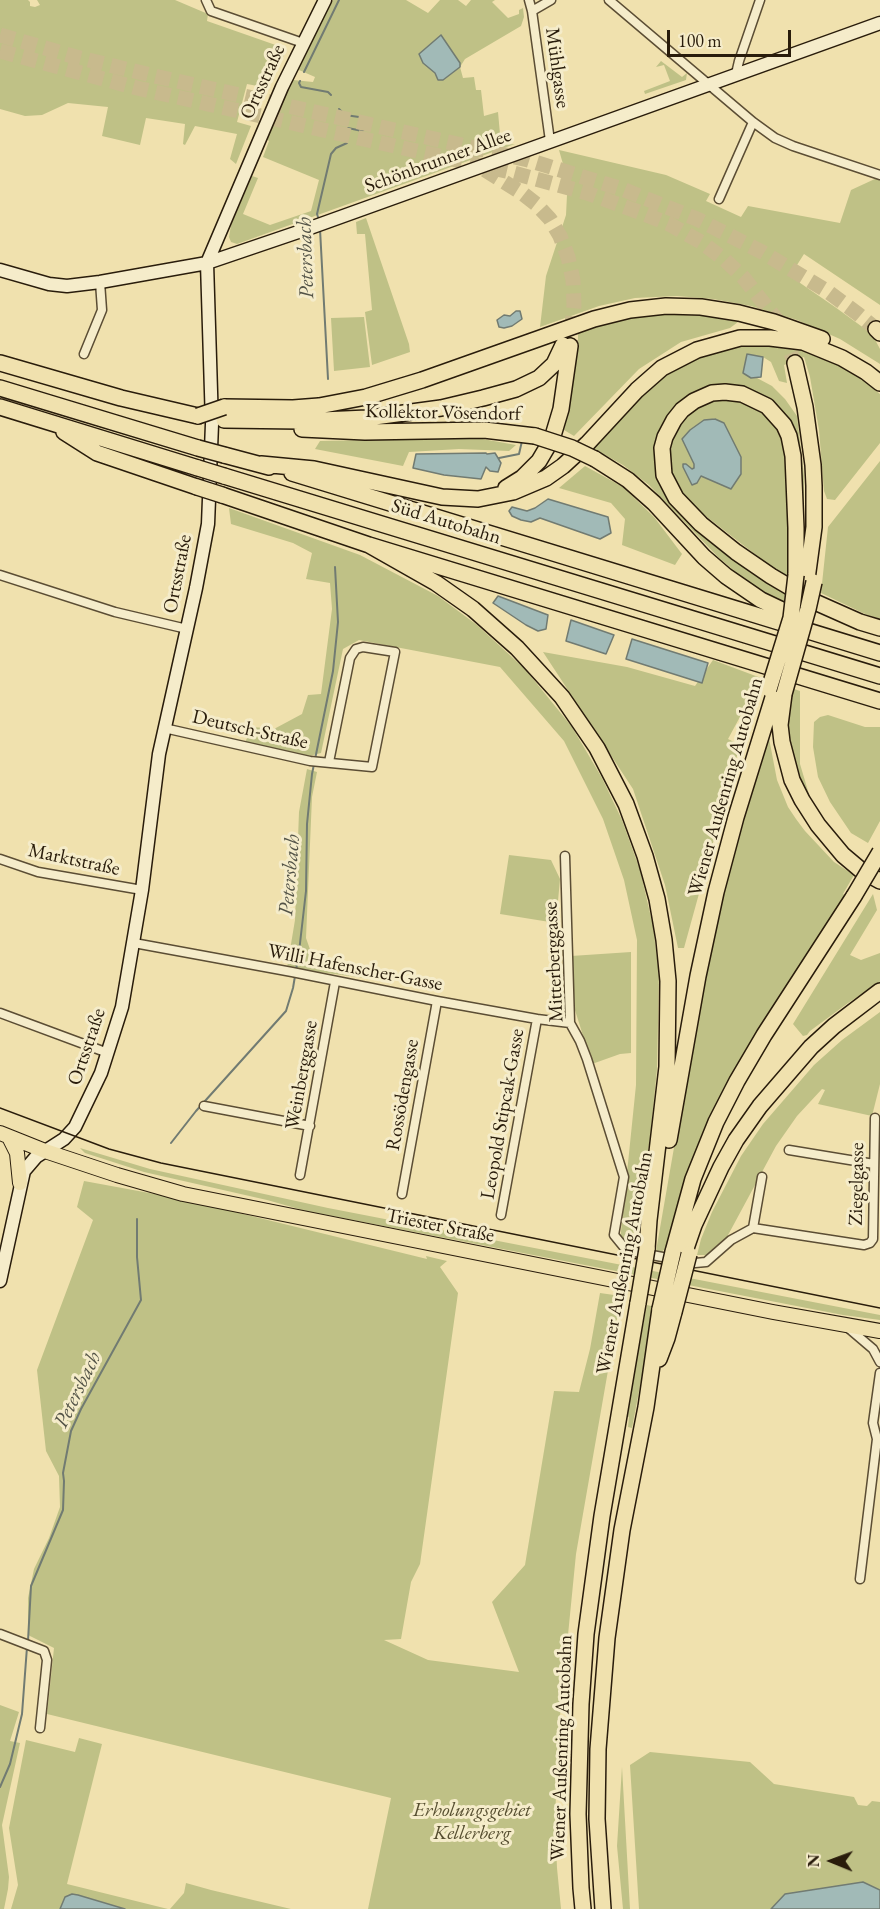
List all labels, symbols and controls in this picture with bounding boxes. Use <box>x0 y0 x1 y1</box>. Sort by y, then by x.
scale bar <box>670 18 794 56</box>
street label: Mühlgasse <box>539 26 575 110</box>
text: 100 m <box>678 29 722 52</box>
street label: Ortsstraße <box>235 41 291 123</box>
street label: Schönbrunner Allee <box>361 123 515 199</box>
water label: Petersbach <box>292 217 320 299</box>
street label: Kollektor Vösendorf <box>365 400 521 426</box>
street label: Süd Autobahn <box>388 494 504 550</box>
street label: Ortsstraße <box>159 532 197 616</box>
street label: Wiener Außenring Autobahn <box>683 675 769 899</box>
street label: Deutsch-Straße <box>190 705 310 755</box>
water label: Petersbach <box>274 833 306 917</box>
street label: Marktstraße <box>26 839 122 881</box>
street label: Mitterberggasse <box>539 901 569 1023</box>
street label: Willi Hafenscher-Gasse <box>265 939 445 997</box>
street label: Ortsstraße <box>63 1005 111 1089</box>
street label: Weinberggasse <box>281 1019 323 1131</box>
street label: Leopold Stipcak-Gasse <box>476 1027 530 1201</box>
street label: Rossödengasse <box>381 1037 425 1153</box>
street label: Ziegelgasse <box>844 1142 870 1226</box>
street label: Wiener Außenring Autobahn <box>592 1149 658 1377</box>
street label: Triester Straße <box>384 1204 496 1248</box>
water label: Petersbach <box>49 1348 107 1432</box>
street label: Wiener Außenring Autobahn <box>546 1634 578 1862</box>
park label: Erholungsgebiet Kellerberg <box>413 1799 531 1846</box>
north arrow <box>802 1831 862 1891</box>
text: N <box>803 1854 824 1867</box>

